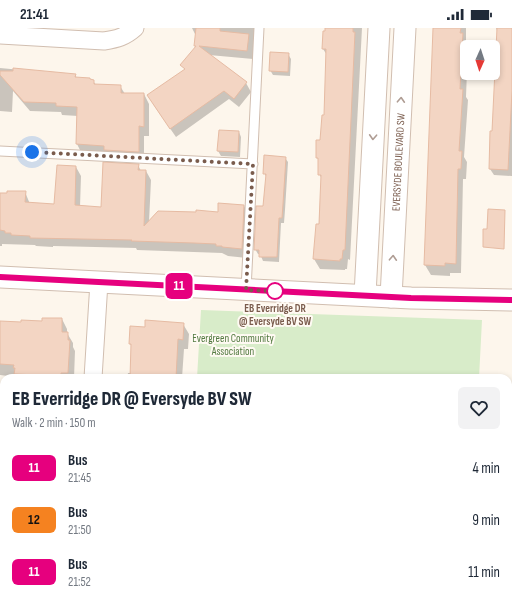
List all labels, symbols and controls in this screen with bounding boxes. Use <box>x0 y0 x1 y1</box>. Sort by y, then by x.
text: 21:41 <box>20 5 49 24</box>
north arrow <box>460 40 500 80</box>
map controls <box>460 40 500 80</box>
one-way arrow <box>397 97 405 103</box>
street label: EVERSYDE BOULEVARD SW <box>389 113 407 211</box>
one-way arrow <box>369 134 378 140</box>
your location <box>22 142 42 162</box>
one-way arrow <box>389 255 397 261</box>
line badge: 11 <box>161 273 197 299</box>
text: 11 <box>174 277 184 294</box>
marker: EB Everridge DR @ Eversyde BV SW <box>266 282 284 300</box>
place label: EB Everridge DR @ Eversyde BV SW <box>239 302 311 328</box>
park label: Evergreen Community Association <box>192 332 275 358</box>
button: heart <box>458 387 500 429</box>
text: EB Everridge DR @ Eversyde BV SW <box>12 388 252 411</box>
text: Walk · 2 min · 150 m <box>12 415 96 431</box>
text: Bus <box>68 451 87 470</box>
text: 11 <box>29 459 39 476</box>
text: 4 min <box>473 459 500 478</box>
text: 21:45 <box>68 470 91 486</box>
text: Bus <box>68 503 87 522</box>
text: 12 <box>28 511 40 528</box>
text: 9 min <box>472 511 500 530</box>
text: 21:50 <box>68 522 91 538</box>
text: Bus <box>68 555 87 574</box>
text: 11 <box>29 563 39 580</box>
text: 11 min <box>468 563 500 582</box>
text: 21:52 <box>68 574 91 590</box>

